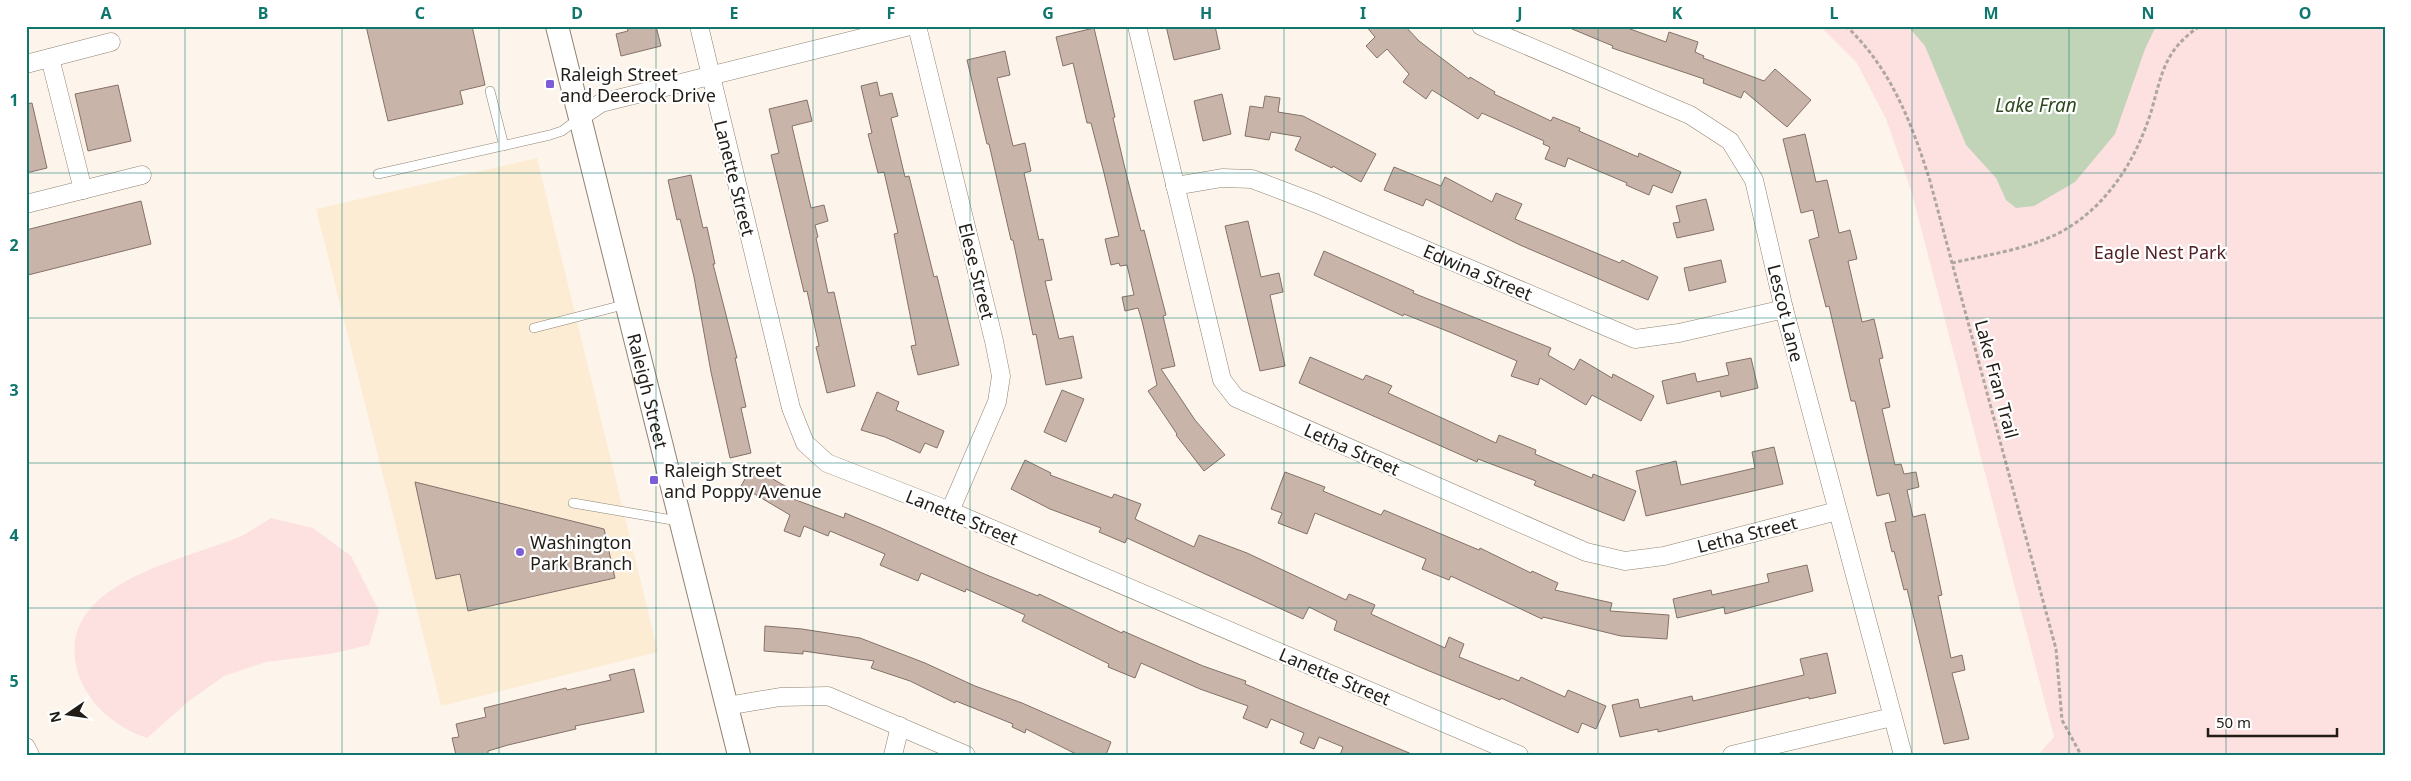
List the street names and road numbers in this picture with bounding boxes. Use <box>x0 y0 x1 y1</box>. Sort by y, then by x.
street label: Lanette Street <box>709 117 761 239</box>
street label: Elese Street <box>953 220 1001 322</box>
street label: Edwina Street <box>1420 238 1537 306</box>
street label: Lescot Lane <box>1762 262 1810 364</box>
street label: Lake Fran Trail <box>1970 317 2024 441</box>
street label: Raleigh Street <box>622 331 674 451</box>
street label: Letha Street <box>1300 417 1404 481</box>
street label: Lanette Street <box>902 484 1022 551</box>
street label: Letha Street <box>1694 510 1800 558</box>
street label: Lanette Street <box>1276 642 1395 710</box>

